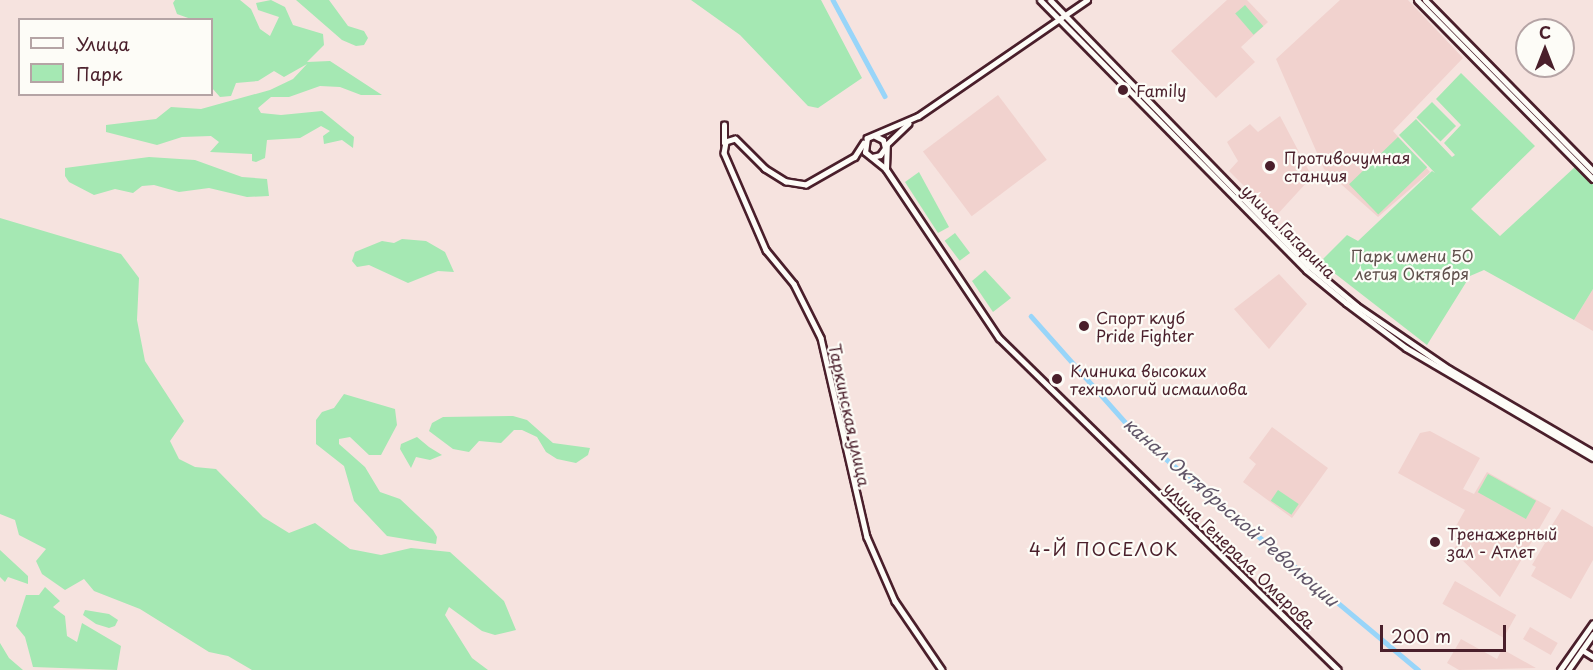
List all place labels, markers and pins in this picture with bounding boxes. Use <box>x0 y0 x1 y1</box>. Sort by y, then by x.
place label: Family <box>1136 80 1186 100</box>
marker: Family <box>1114 81 1132 99</box>
place label: Противочумная станция <box>1284 147 1410 185</box>
marker: Противочумная станция <box>1261 157 1279 175</box>
place label: Спорт клуб Pride Fighter <box>1096 307 1195 345</box>
marker: Спорт клуб Pride Fighter <box>1077 319 1091 333</box>
place label: Клиника высоких технологий исмаилова <box>1070 360 1247 398</box>
marker: Клиника высоких технологий исмаилова <box>1048 370 1066 388</box>
place label: Тренажерный зал - Атлет <box>1447 523 1557 561</box>
marker: Тренажерный зал - Атлет <box>1428 535 1442 549</box>

